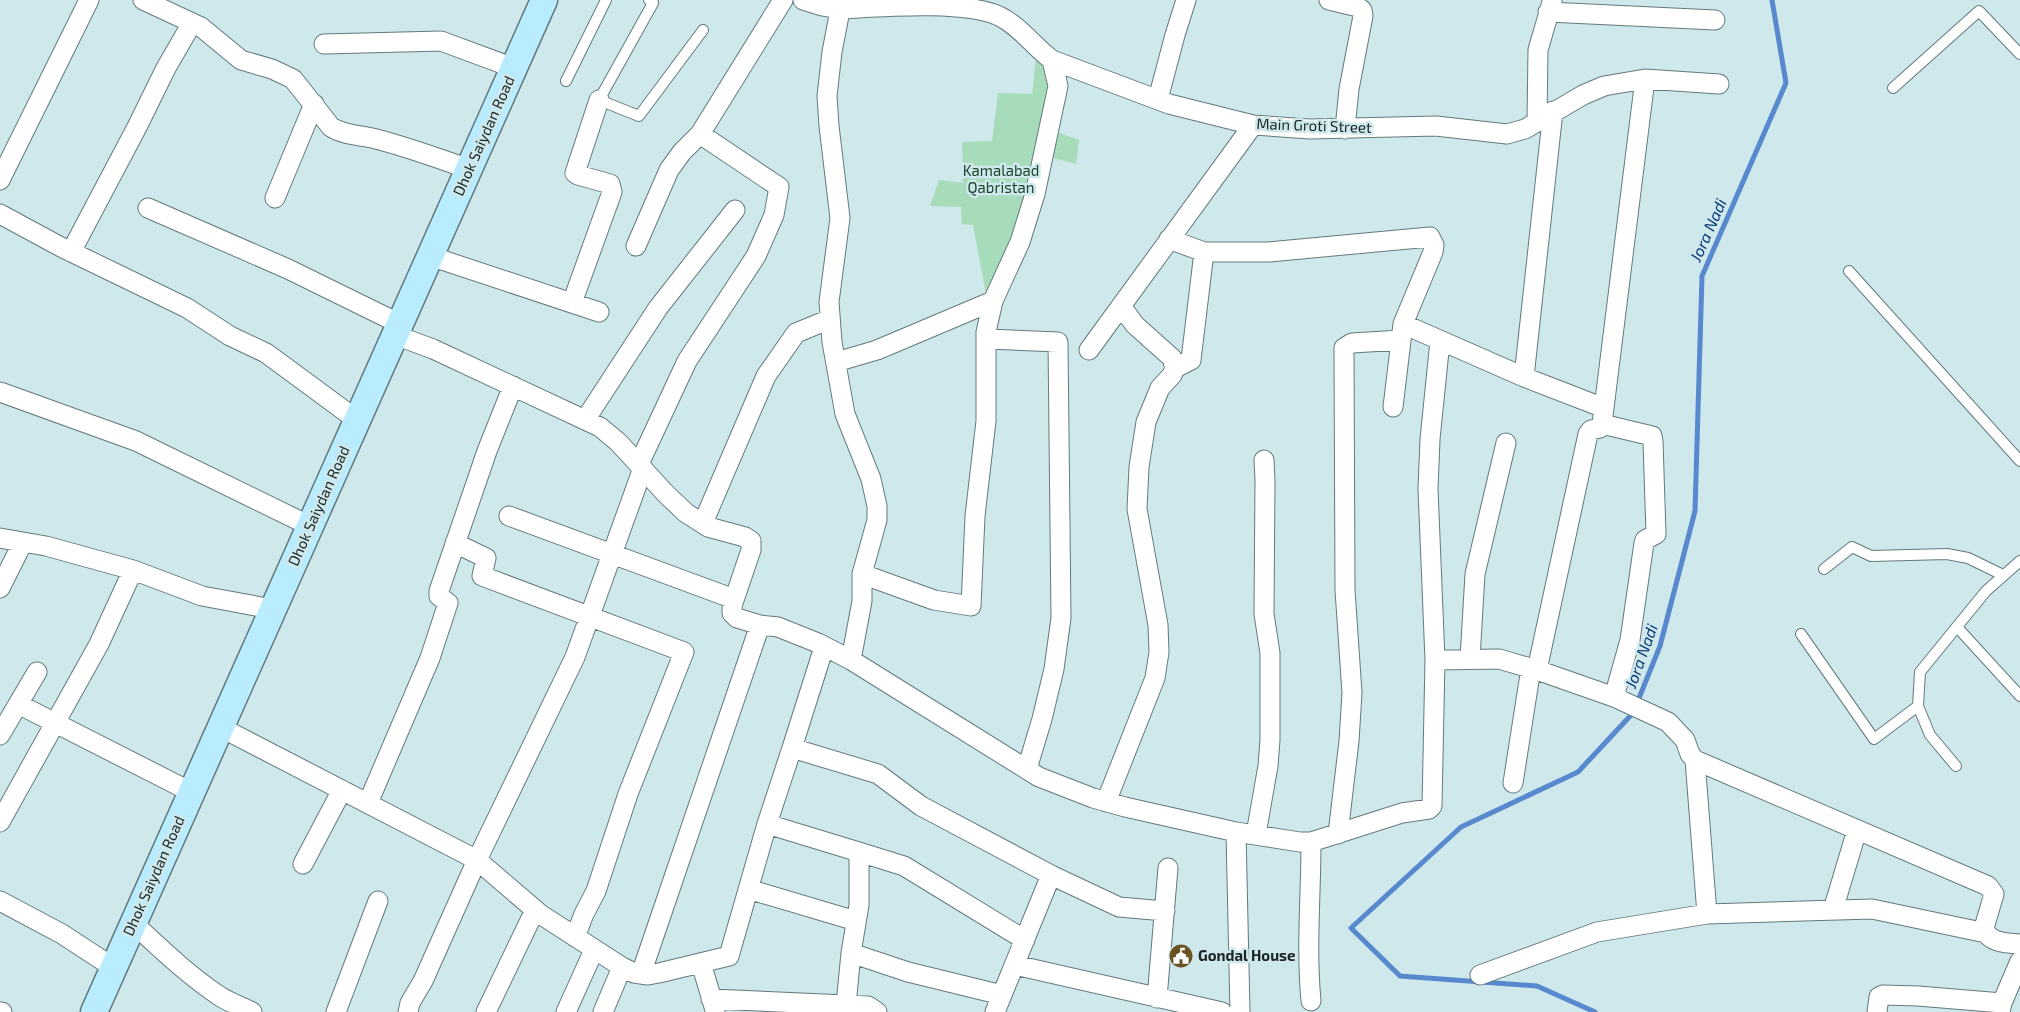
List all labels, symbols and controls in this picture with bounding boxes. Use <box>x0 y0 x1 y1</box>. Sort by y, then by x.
street label: Dhok Saiydan Road <box>448 73 518 198</box>
street label: Main Groti Street <box>1256 114 1372 136</box>
park label: Kamalabad Qabristan <box>963 161 1039 197</box>
water label: Jora Nadi <box>1685 195 1730 265</box>
street label: Dhok Saiydan Road <box>283 443 353 568</box>
water label: Jora Nadi <box>1620 621 1661 691</box>
street label: Dhok Saiydan Road <box>118 813 188 938</box>
public building icon: Gondal House <box>1168 943 1194 969</box>
place label: Gondal House <box>1198 946 1295 964</box>

